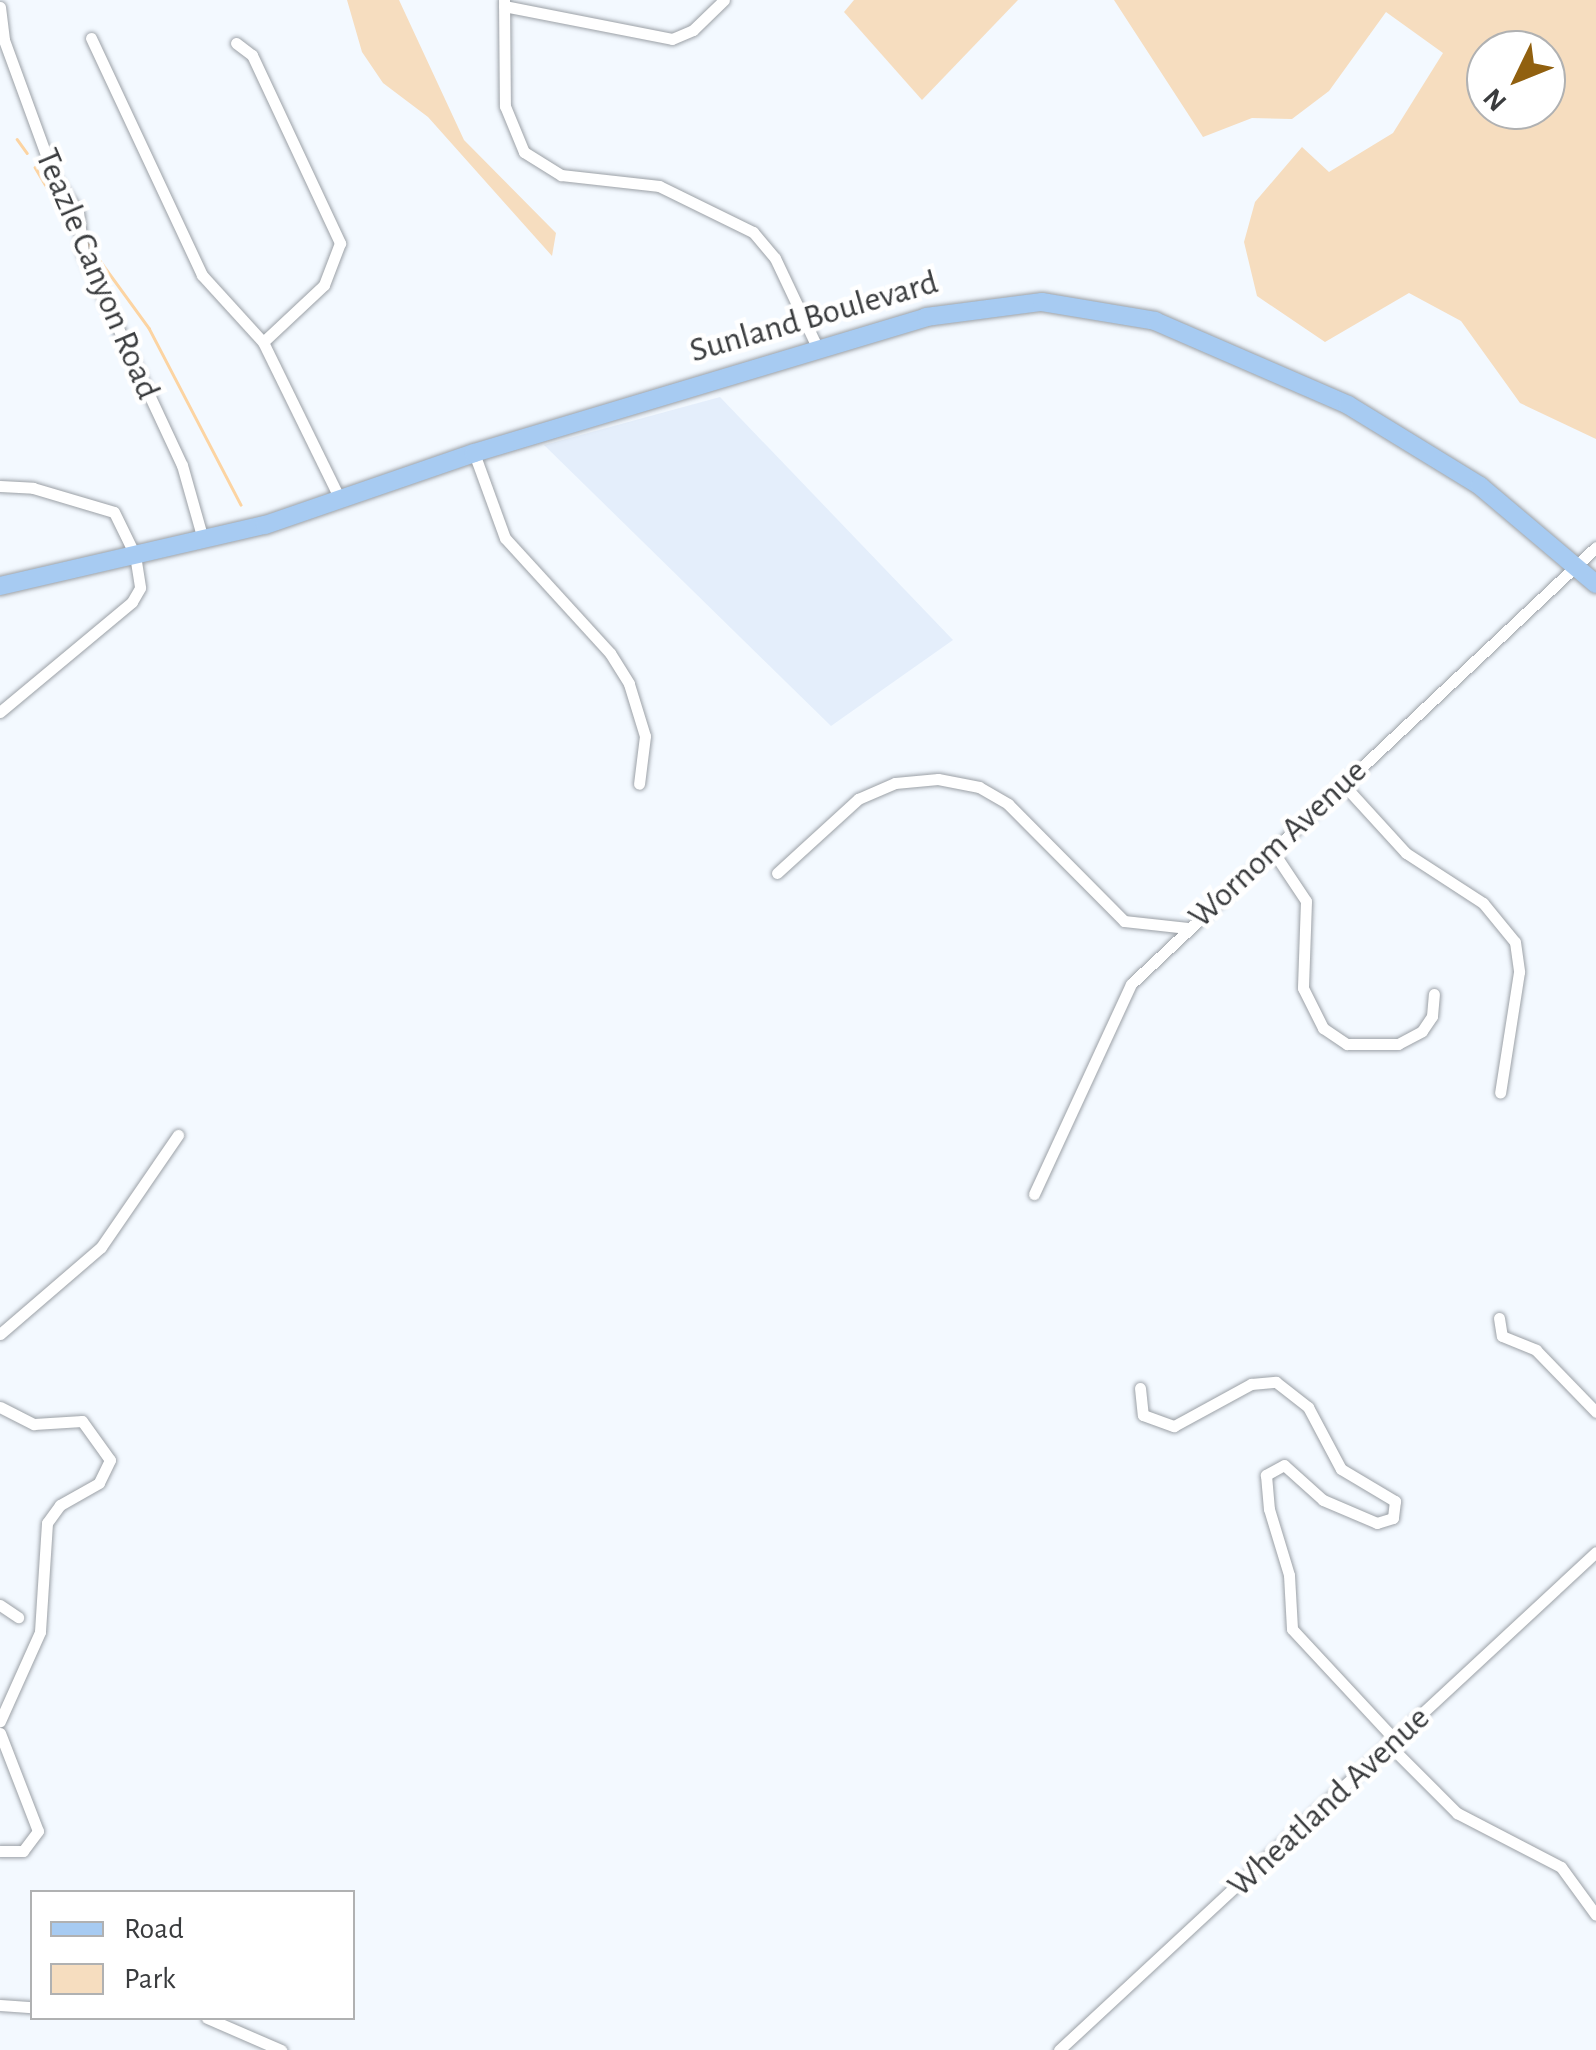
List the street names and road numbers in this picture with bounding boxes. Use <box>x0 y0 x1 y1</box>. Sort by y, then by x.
street label: Teazle Canyon Road <box>25 142 169 406</box>
street label: Sunland Boulevard <box>685 261 943 373</box>
street label: Wornom Avenue <box>1180 751 1376 937</box>
street label: Wheatland Avenue <box>1219 1698 1439 1906</box>

